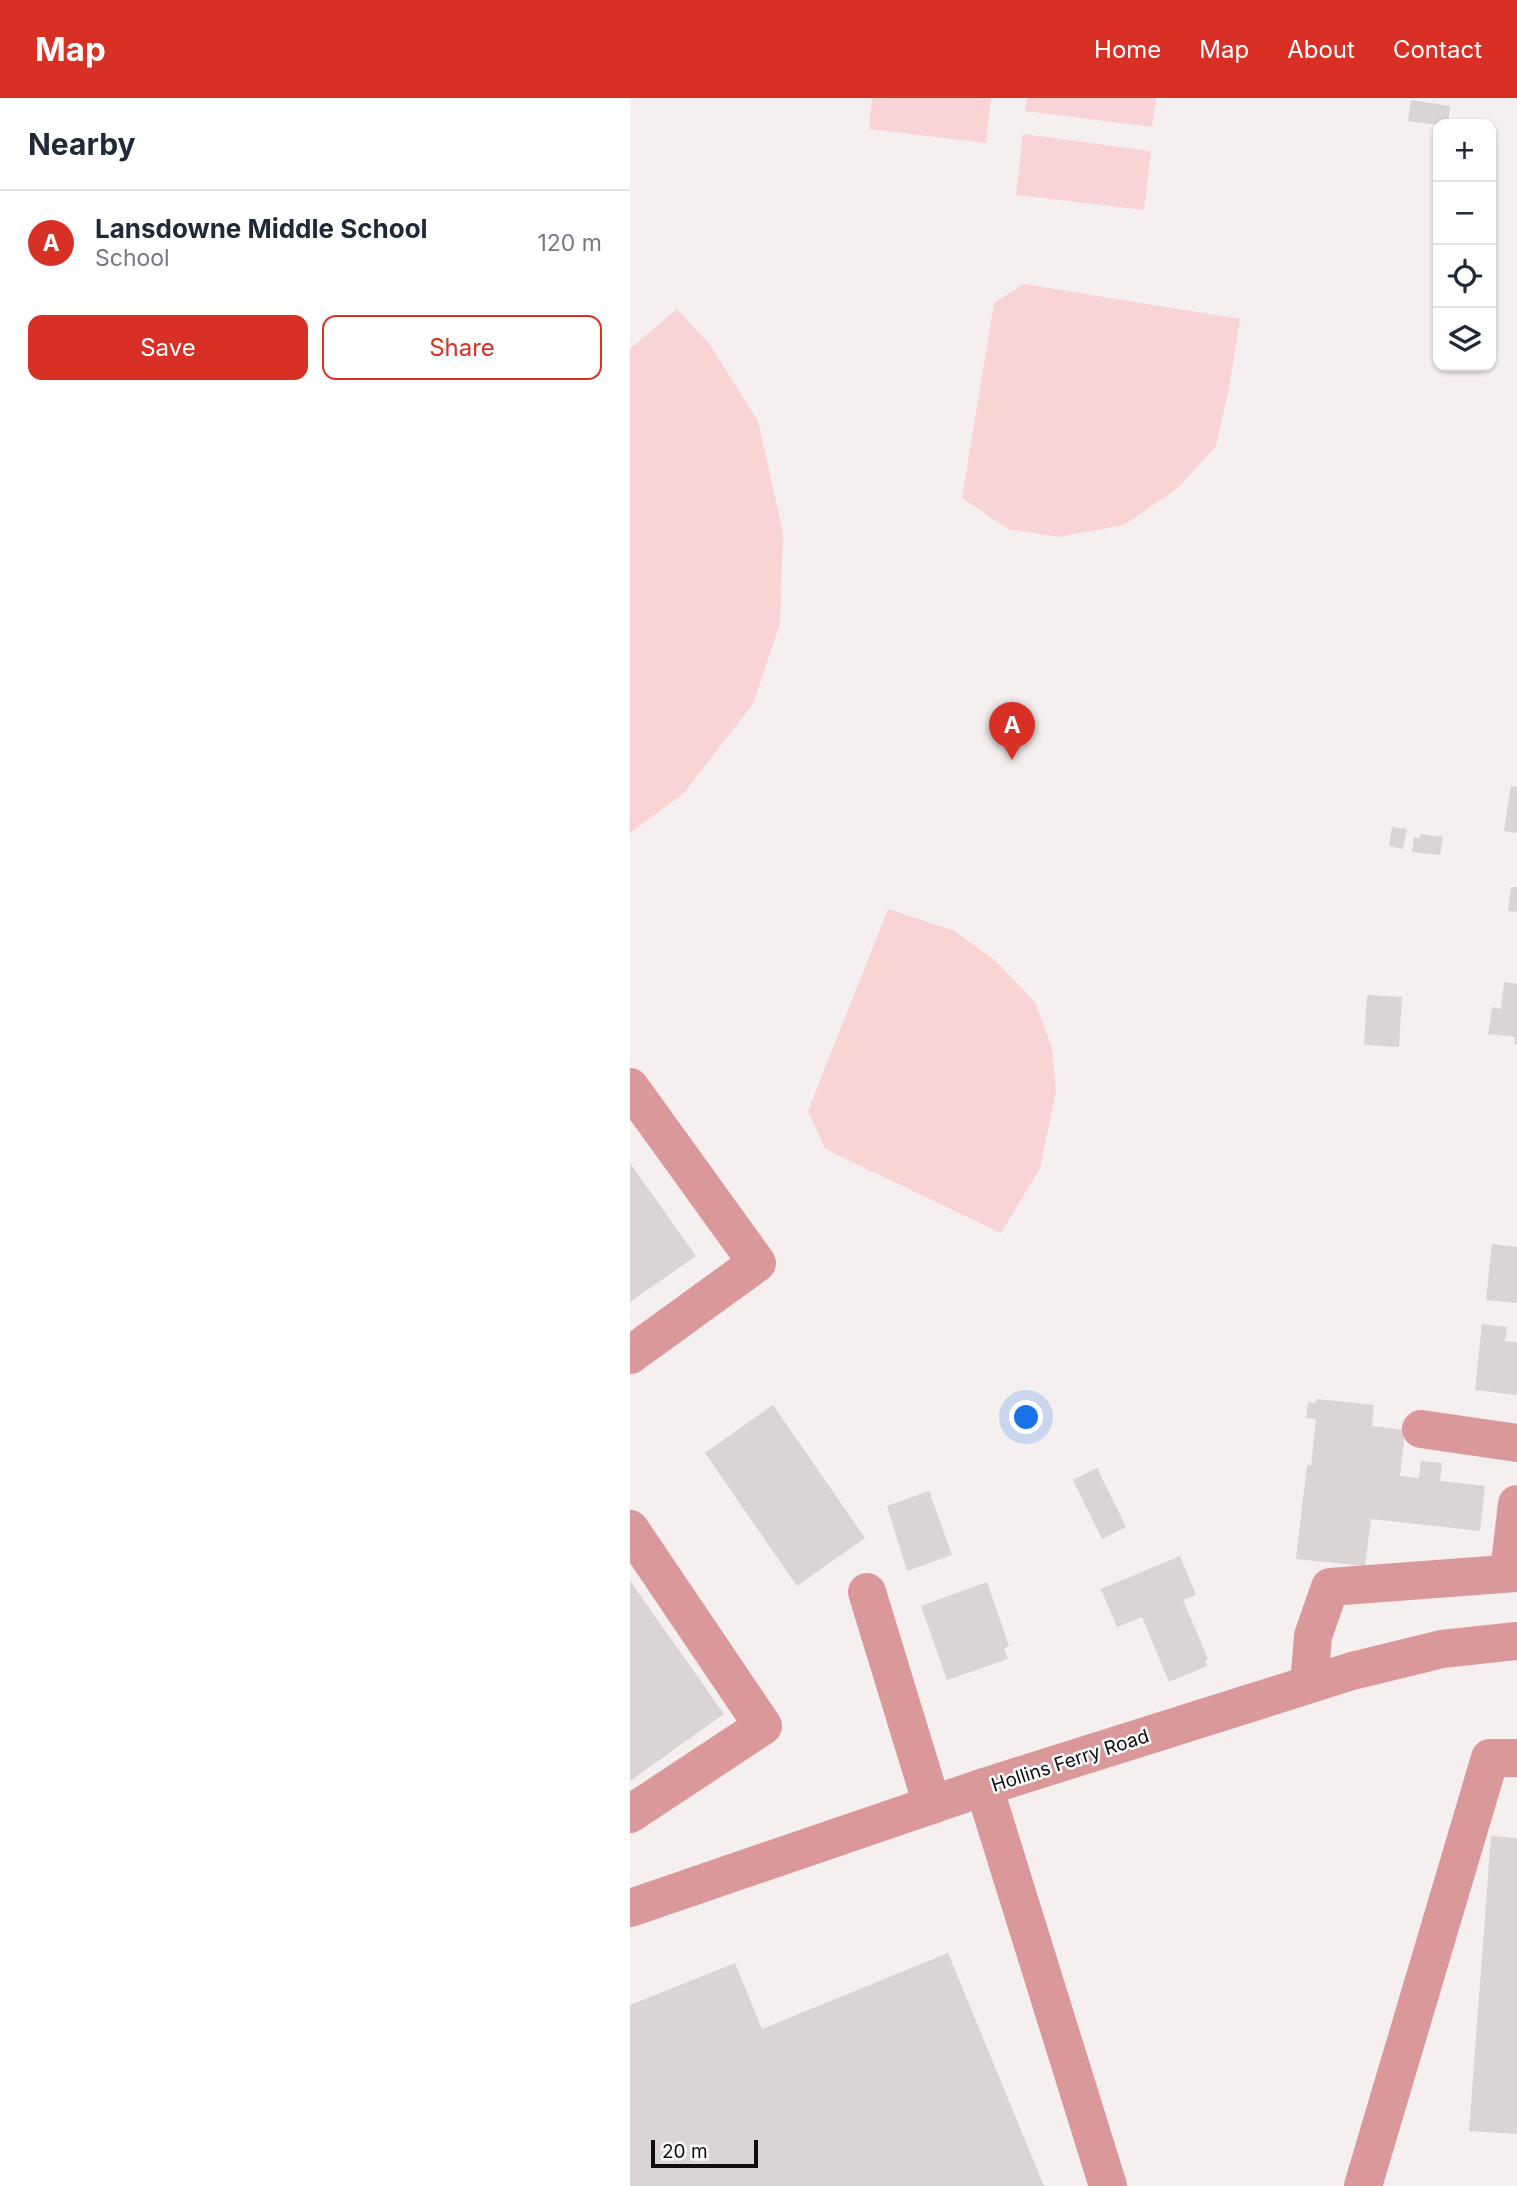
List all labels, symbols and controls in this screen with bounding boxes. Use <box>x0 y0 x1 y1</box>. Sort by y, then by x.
text: Map <box>35 29 106 69</box>
text: Home <box>1094 35 1161 64</box>
text: Map <box>1199 35 1249 64</box>
text: About <box>1287 35 1355 64</box>
text: Contact <box>1393 35 1482 64</box>
map controls <box>1433 119 1496 371</box>
button: + <box>1433 119 1496 182</box>
text: Nearby <box>28 126 136 162</box>
button: − <box>1433 182 1496 245</box>
text: Lansdowne Middle School <box>95 213 428 244</box>
text: A <box>42 229 60 257</box>
text: 120 m <box>537 229 602 257</box>
text: School <box>95 244 170 272</box>
button: locate <box>1433 245 1496 308</box>
button: layers <box>1433 308 1496 371</box>
button: Save <box>28 315 308 380</box>
button: Share <box>322 315 602 380</box>
pin: A <box>989 702 1035 760</box>
your location <box>1009 1400 1043 1434</box>
street label: Hollins Ferry Road <box>989 1724 1152 1797</box>
scale bar <box>651 2137 758 2169</box>
text: 20 m <box>662 2140 708 2163</box>

